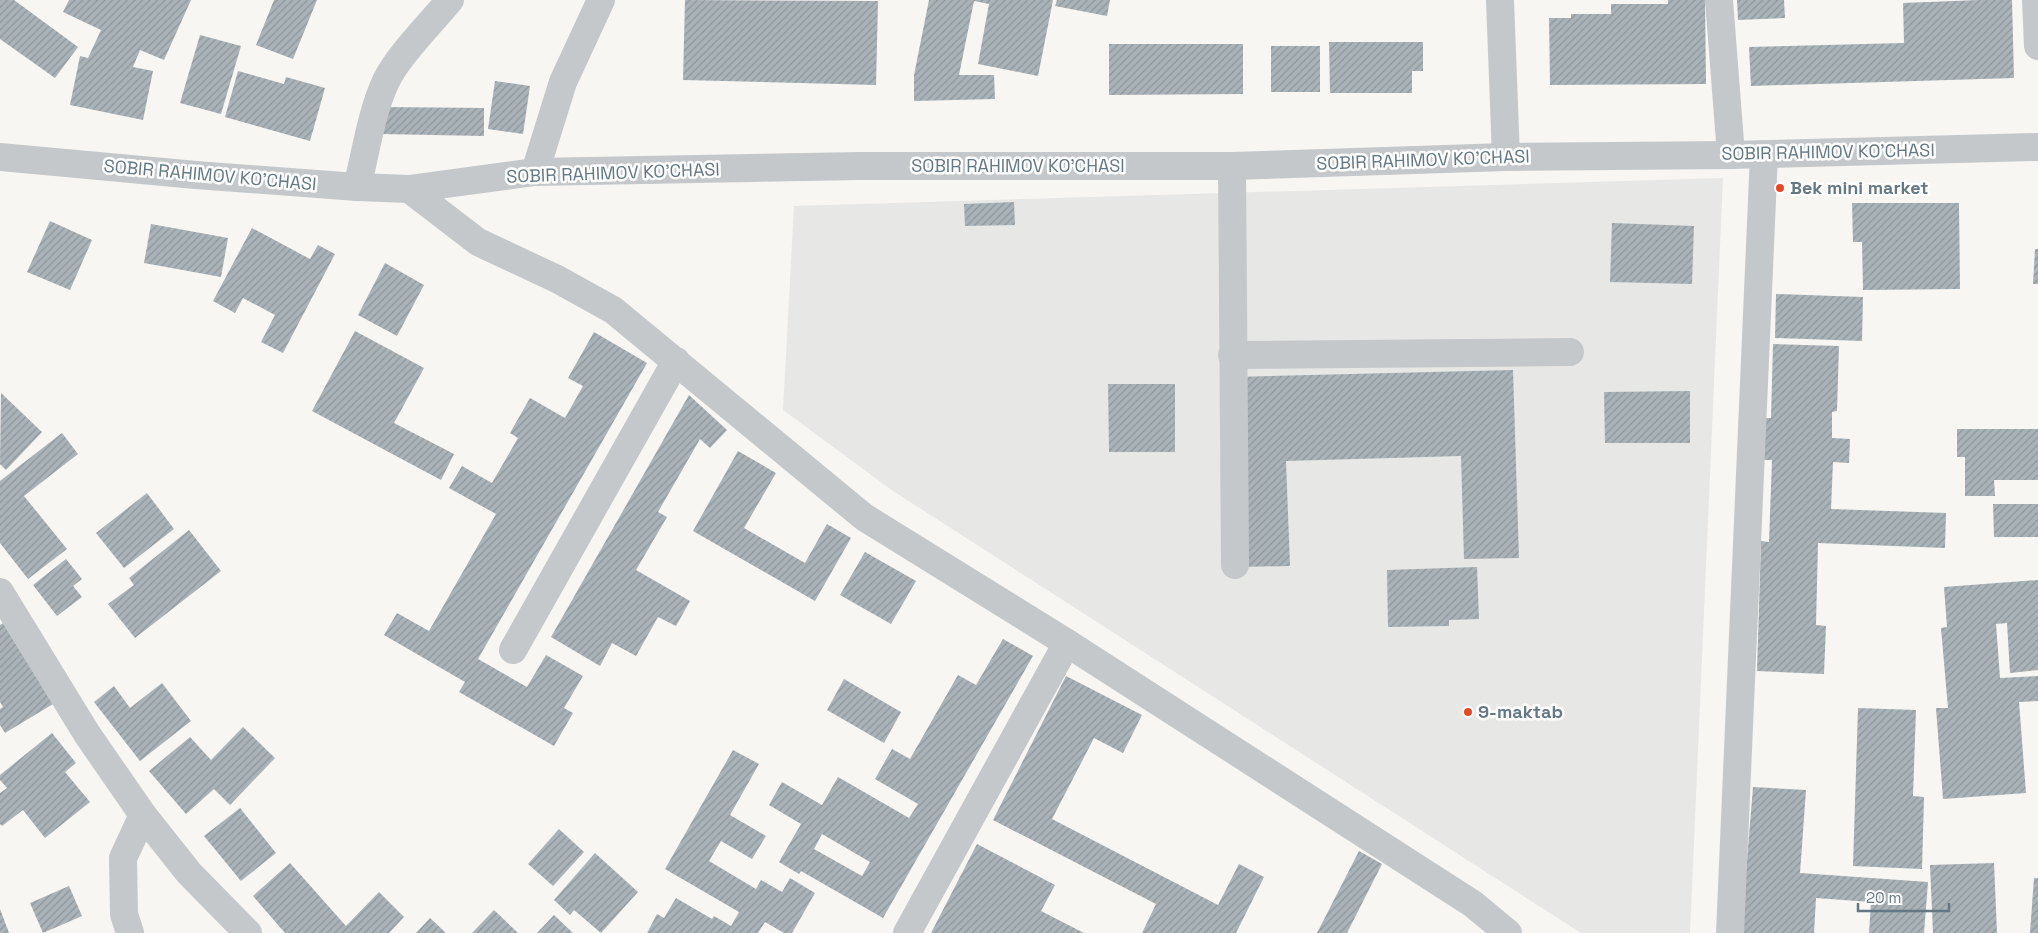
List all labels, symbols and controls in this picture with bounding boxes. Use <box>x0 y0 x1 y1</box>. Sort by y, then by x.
street label: SOBIR RAHIMOV KO'CHASI <box>1721 138 1935 165</box>
street label: SOBIR RAHIMOV KO'CHASI <box>1316 144 1530 175</box>
street label: SOBIR RAHIMOV KO'CHASI <box>103 154 317 195</box>
street label: SOBIR RAHIMOV KO'CHASI <box>911 154 1125 177</box>
street label: SOBIR RAHIMOV KO'CHASI <box>506 157 720 188</box>
place label: Bek mini market <box>1790 176 1929 199</box>
marker: Bek mini market <box>1774 182 1786 194</box>
place label: 9-maktab <box>1478 700 1563 723</box>
marker: 9-maktab <box>1462 706 1474 718</box>
scale bar <box>1858 880 1949 912</box>
text: 20 m <box>1866 888 1901 907</box>

